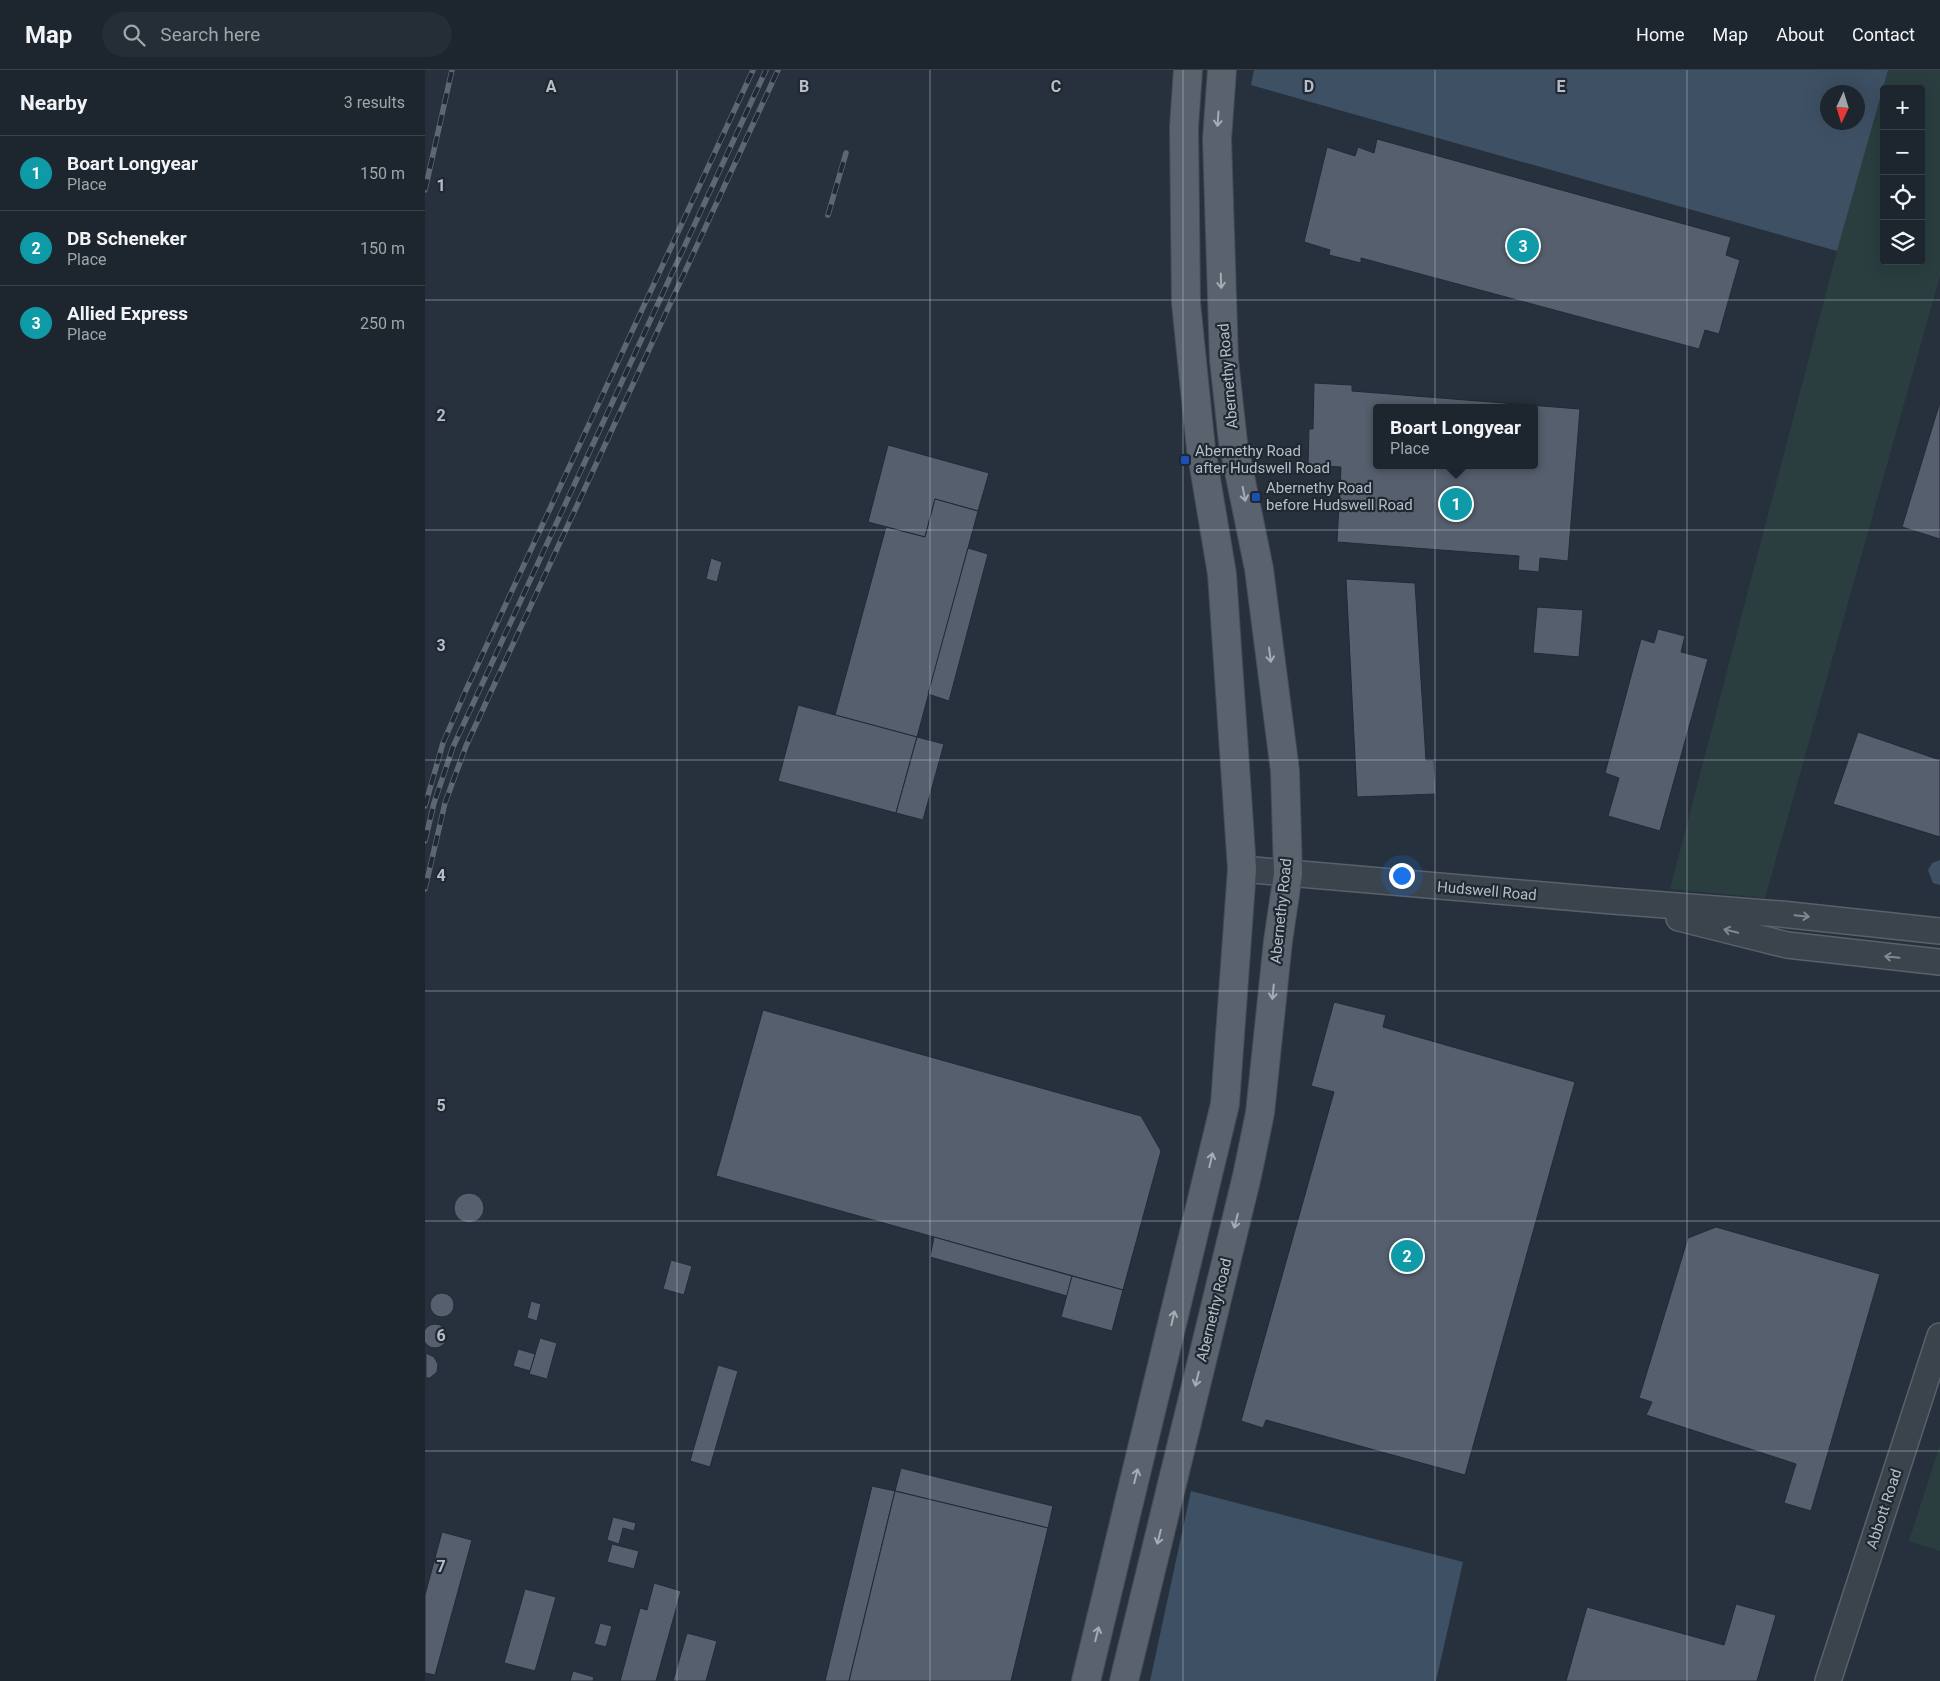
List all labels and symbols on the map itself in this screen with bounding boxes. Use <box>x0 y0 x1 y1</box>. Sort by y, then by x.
text: A <box>546 77 557 96</box>
text: B <box>799 77 809 96</box>
text: C <box>1051 77 1061 96</box>
text: D <box>1304 77 1314 96</box>
text: E <box>1557 77 1566 96</box>
north arrow <box>1820 85 1865 130</box>
one-way arrow <box>1214 110 1223 126</box>
text: 1 <box>436 176 446 195</box>
pin: 3 <box>1507 227 1539 265</box>
one-way arrow <box>1216 272 1226 289</box>
street label: Abernethy Road <box>1214 322 1242 430</box>
text: 2 <box>436 406 446 425</box>
place label: Abernethy Road after Hudswell Road <box>1195 442 1330 477</box>
marker: Abernethy Road after Hudswell Road <box>1179 454 1191 466</box>
place label: Abernethy Road before Hudswell Road <box>1266 479 1413 514</box>
pin: 1 <box>1440 485 1472 523</box>
one-way arrow <box>1240 486 1249 502</box>
marker: Abernethy Road before Hudswell Road <box>1250 491 1262 503</box>
text: 3 <box>436 636 446 655</box>
one-way arrow <box>1265 646 1275 662</box>
street label: Abernethy Road <box>1267 857 1295 965</box>
your location <box>1389 863 1415 889</box>
text: 4 <box>436 866 446 885</box>
street label: Hudswell Road <box>1436 878 1538 904</box>
one-way arrow <box>1793 911 1809 921</box>
one-way arrow <box>1724 926 1740 935</box>
one-way arrow <box>1884 952 1900 962</box>
one-way arrow <box>1268 983 1278 999</box>
text: 5 <box>436 1096 446 1115</box>
one-way arrow <box>1207 1152 1216 1168</box>
one-way arrow <box>1231 1212 1240 1228</box>
pin: 2 <box>1391 1237 1423 1275</box>
street label: Abernethy Road <box>1192 1256 1236 1364</box>
one-way arrow <box>1169 1310 1178 1326</box>
text: 6 <box>436 1326 446 1345</box>
one-way arrow <box>1192 1370 1202 1386</box>
street label: Abbott Road <box>1863 1467 1905 1551</box>
one-way arrow <box>1131 1468 1141 1484</box>
one-way arrow <box>1154 1528 1163 1544</box>
text: 7 <box>436 1557 446 1576</box>
one-way arrow <box>1093 1626 1102 1642</box>

